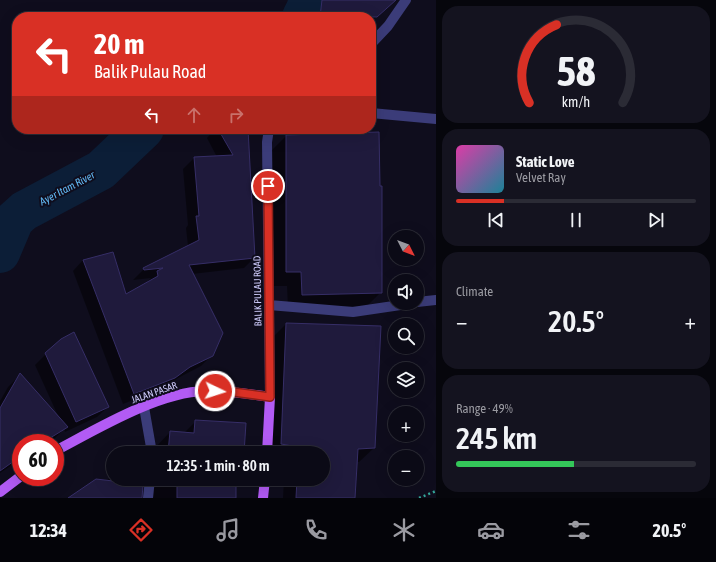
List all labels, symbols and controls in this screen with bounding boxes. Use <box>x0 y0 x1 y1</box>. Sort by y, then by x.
icon: left <box>28 28 80 80</box>
text: 20 m <box>94 28 144 60</box>
text: 58 <box>556 46 596 94</box>
text: Balik Pulau Road <box>94 61 206 82</box>
text: km/h <box>562 93 590 109</box>
icon: left <box>141 104 163 126</box>
icon: ahead <box>183 104 205 126</box>
icon: right <box>225 104 247 126</box>
text: Static Love <box>516 153 575 170</box>
water label: Ayer Itam River <box>37 168 97 208</box>
pin <box>251 169 285 203</box>
text: Velvet Ray <box>516 170 566 185</box>
icon: arrive <box>257 175 279 197</box>
icon: previous <box>485 209 507 231</box>
icon: pause <box>565 209 587 231</box>
icon: next <box>645 209 667 231</box>
north arrow <box>388 230 424 266</box>
map controls <box>388 230 424 486</box>
street label: BALIK PULAU ROAD <box>251 255 264 326</box>
button: sound <box>388 274 424 310</box>
text: Climate <box>456 284 493 299</box>
text: 20.5° <box>548 304 604 338</box>
text: − <box>456 308 467 334</box>
text: + <box>685 308 696 334</box>
button: search <box>388 318 424 354</box>
button: layers <box>388 362 424 398</box>
position arrow <box>194 370 236 412</box>
street label: JALAN PASAR <box>130 380 178 405</box>
text: Range · 49% <box>456 401 513 416</box>
button: + <box>388 406 424 442</box>
text: 245 km <box>456 421 537 455</box>
speed limit sign: 60 <box>12 434 64 486</box>
button: − <box>388 450 424 486</box>
text: 12:35 · 1 min · 80 m <box>166 457 270 474</box>
icon: directions <box>127 516 155 544</box>
icon: music <box>214 516 242 544</box>
icon: phone <box>302 516 330 544</box>
icon: climate <box>390 516 418 544</box>
icon: car <box>477 516 505 544</box>
icon: filters <box>565 516 593 544</box>
text: 12:34 <box>30 520 67 541</box>
text: 20.5° <box>653 520 686 541</box>

